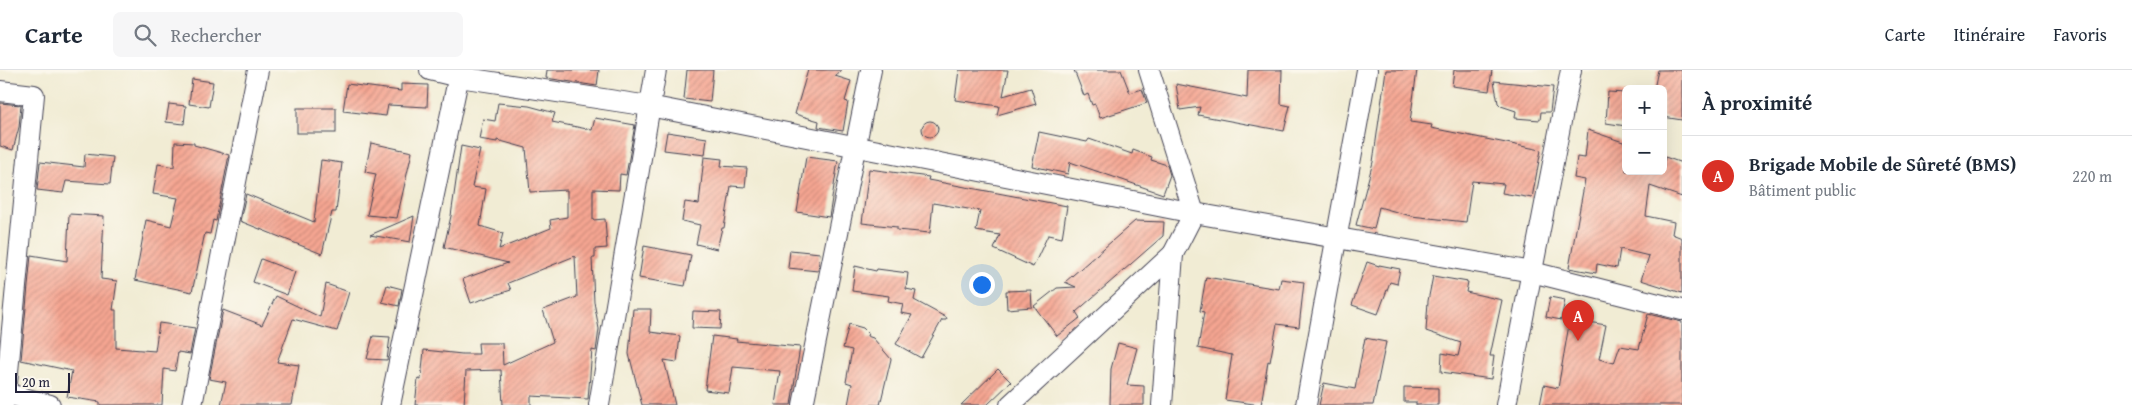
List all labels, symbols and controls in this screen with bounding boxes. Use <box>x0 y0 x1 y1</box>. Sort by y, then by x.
search box <box>113 12 463 57</box>
text: Carte <box>25 17 83 52</box>
icon: search <box>131 21 159 49</box>
text: Rechercher <box>171 21 261 49</box>
text: Carte <box>1885 21 1925 48</box>
text: Itinéraire <box>1953 21 2025 48</box>
text: Favoris <box>2053 21 2107 48</box>
map controls <box>1622 85 1667 175</box>
button: + <box>1622 85 1667 130</box>
text: À proximité <box>1702 87 1812 118</box>
button: − <box>1622 130 1667 175</box>
text: Brigade Mobile de Sûreté (BMS) <box>1749 150 2016 178</box>
text: A <box>1713 164 1723 188</box>
text: 220 m <box>2072 164 2112 188</box>
text: Bâtiment public <box>1749 178 1856 202</box>
your location <box>969 272 995 298</box>
pin: A <box>1562 300 1594 341</box>
scale bar <box>15 370 70 393</box>
text: 20 m <box>22 372 50 392</box>

